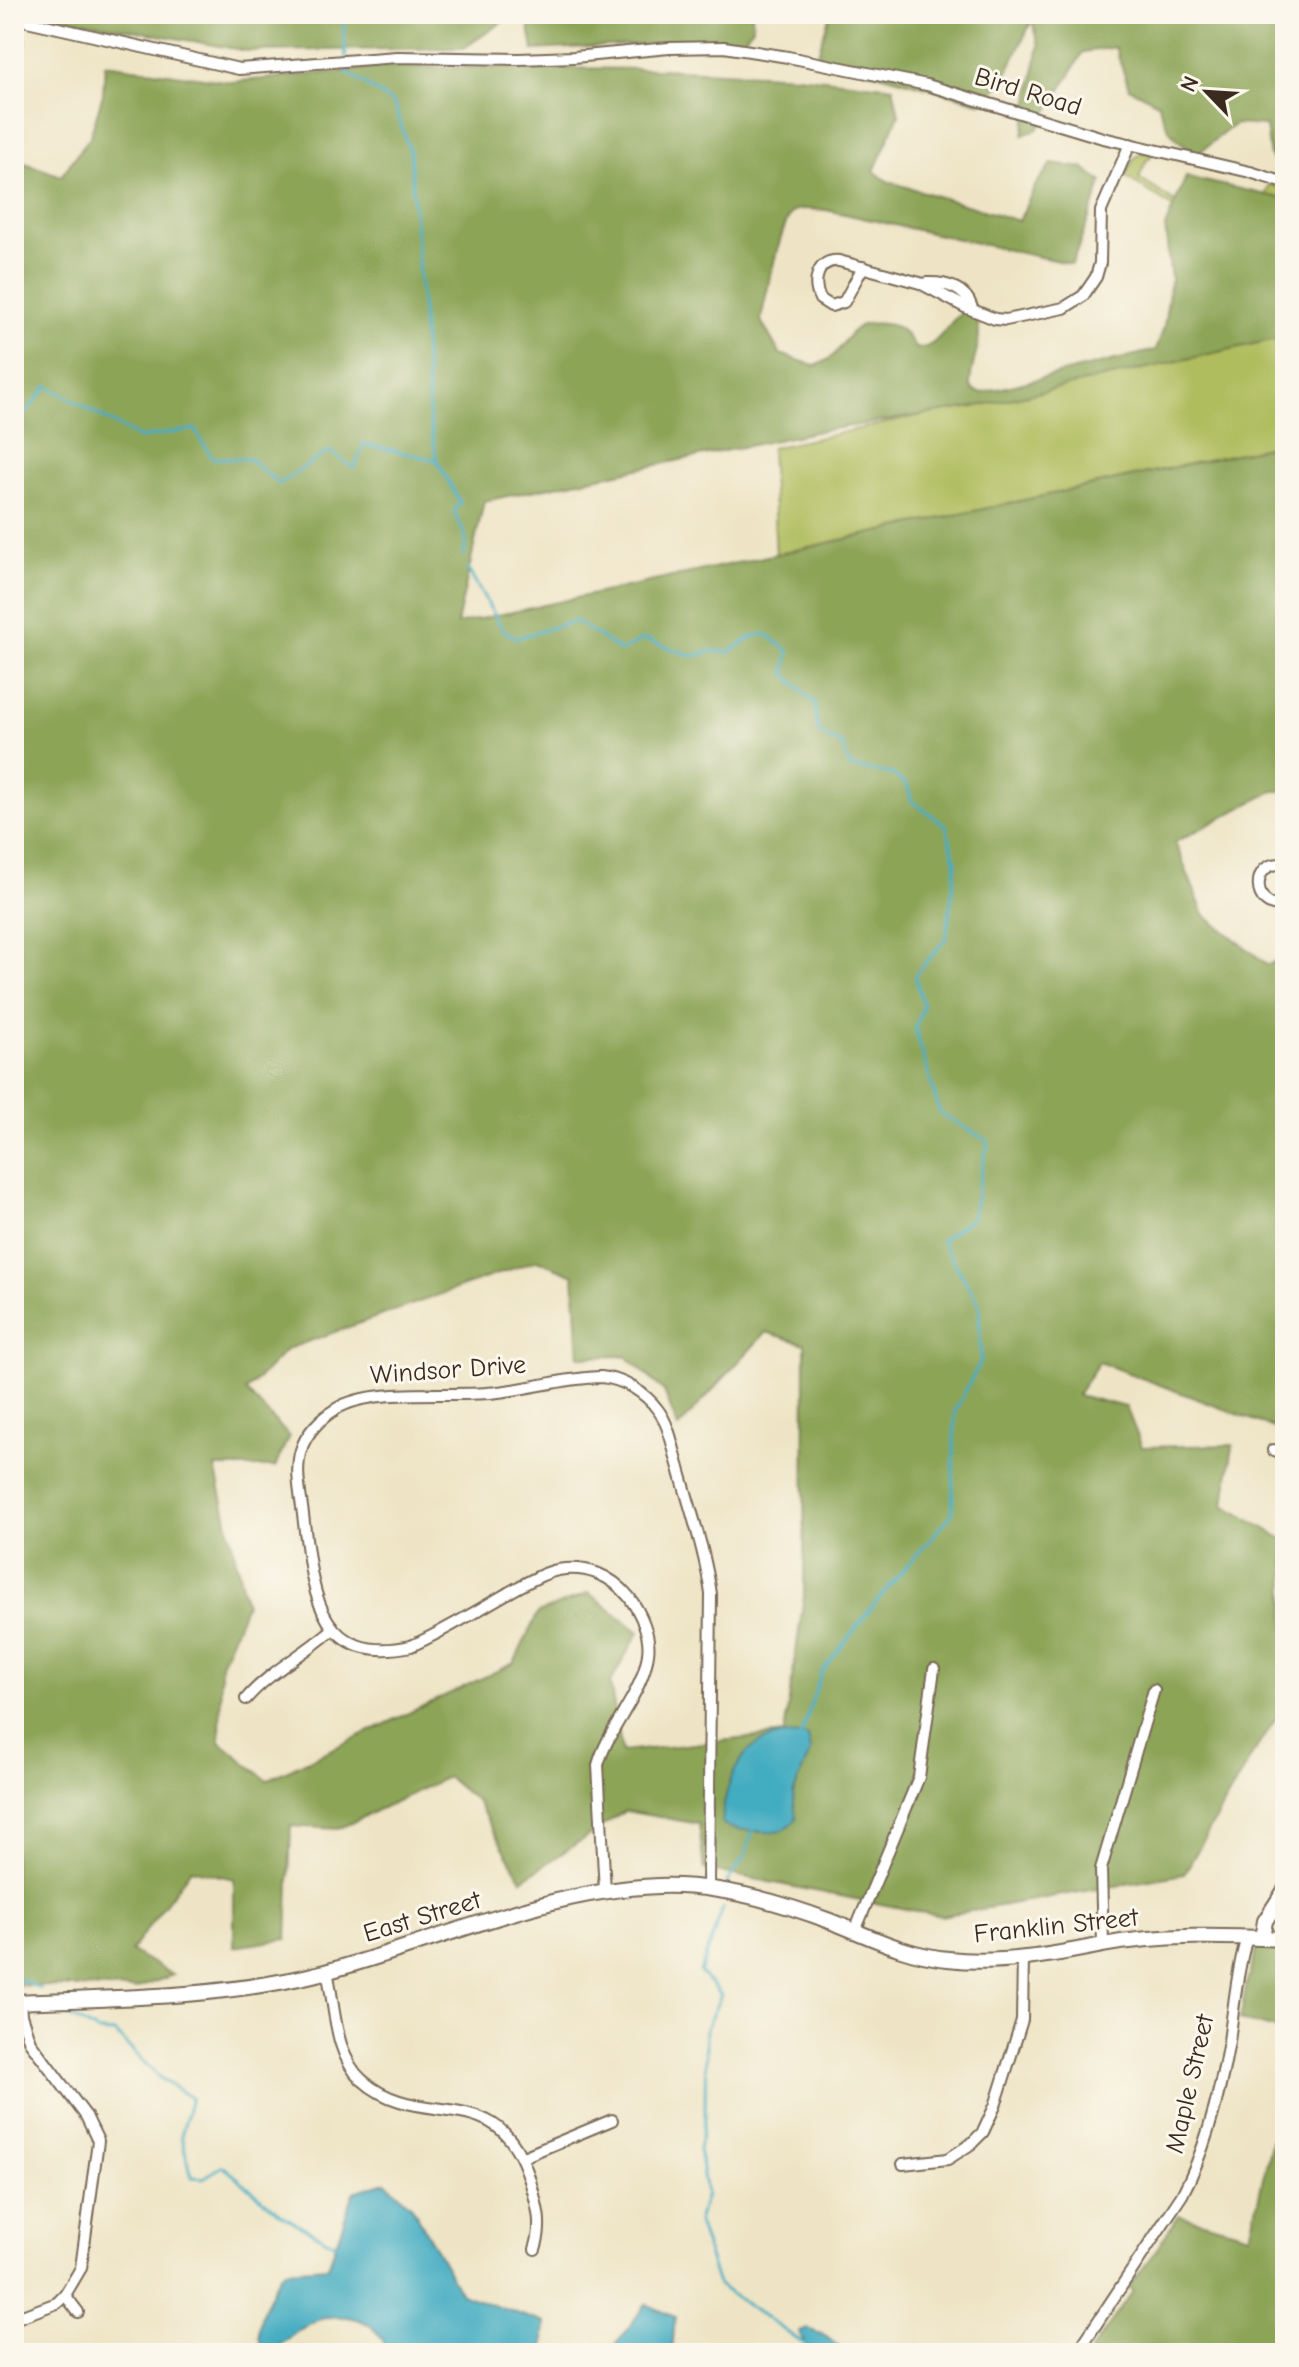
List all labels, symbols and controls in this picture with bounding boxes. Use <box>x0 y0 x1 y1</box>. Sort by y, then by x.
north arrow <box>1167 52 1247 132</box>
street label: Bird Road <box>971 62 1085 122</box>
text: N <box>1175 72 1205 96</box>
street label: Windsor Drive <box>369 1350 527 1390</box>
street label: East Street <box>360 1884 486 1949</box>
street label: Franklin Street <box>972 1902 1141 1950</box>
street label: Maple Street <box>1159 2010 1221 2156</box>

